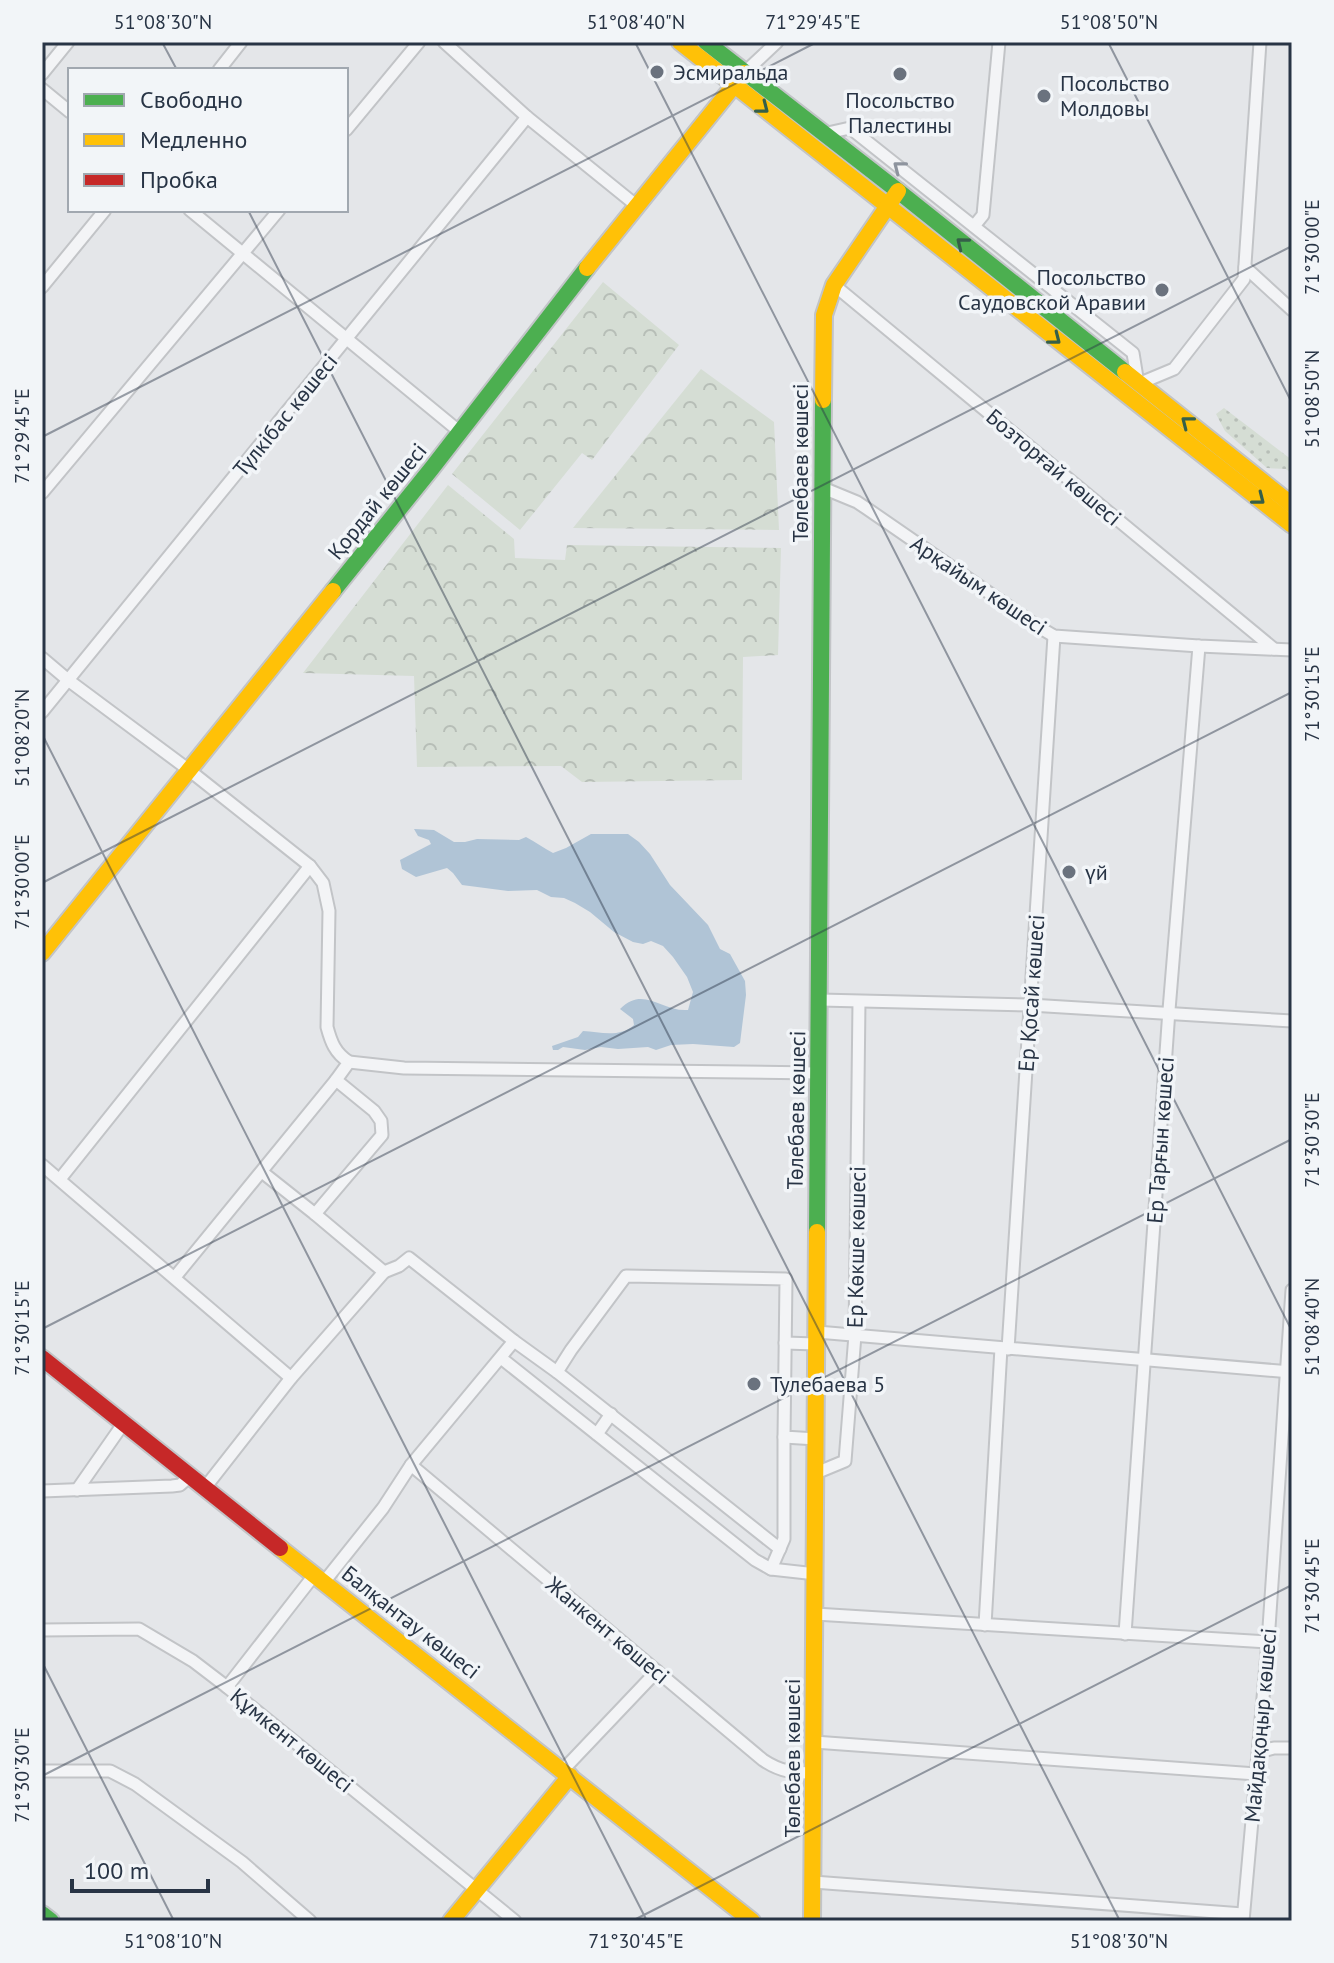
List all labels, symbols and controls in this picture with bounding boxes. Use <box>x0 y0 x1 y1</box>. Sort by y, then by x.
text: 51°08'30"N <box>114 9 212 35</box>
text: 51°08'40"N <box>587 9 685 35</box>
text: 71°29'45"E <box>765 9 861 35</box>
text: 51°08'50"N <box>1060 9 1158 35</box>
place label: Эсмиральда <box>673 58 788 86</box>
marker: Эсмиральда <box>648 63 666 81</box>
marker: Посольство Палестины <box>891 65 909 83</box>
legend <box>68 68 348 212</box>
place label: Посольство Молдовы <box>1060 69 1170 122</box>
text: Свободно <box>140 84 243 115</box>
place label: Посольство Палестины <box>845 86 955 139</box>
marker: Посольство Молдовы <box>1035 87 1053 105</box>
one-way arrow <box>754 99 769 113</box>
text: Медленно <box>140 124 247 155</box>
one-way arrow <box>893 163 908 177</box>
text: Пробка <box>140 164 218 195</box>
text: 71°30'00"E <box>1299 199 1325 295</box>
one-way arrow <box>956 238 971 252</box>
place label: Посольство Саудовской Аравии <box>958 263 1146 316</box>
marker: Посольство Саудовской Аравии <box>1153 281 1171 299</box>
one-way arrow <box>1046 329 1060 344</box>
street label: Түлкібас көшесі <box>227 348 343 482</box>
text: 51°08'50"N <box>1299 350 1325 448</box>
street label: Төлебаев көшесі <box>786 383 814 543</box>
text: 71°29'45"E <box>9 388 35 484</box>
street label: Бозторғай көшесі <box>981 402 1127 532</box>
one-way arrow <box>1181 418 1196 432</box>
street label: Қордай көшесі <box>321 437 433 565</box>
one-way arrow <box>1250 490 1265 504</box>
street label: Арқайым көшесі <box>905 529 1053 641</box>
text: 71°30'15"E <box>1299 646 1325 742</box>
text: 51°08'20"N <box>9 689 35 787</box>
text: 71°30'00"E <box>9 834 35 930</box>
place label: үй <box>1085 858 1108 886</box>
marker: үй <box>1060 863 1078 881</box>
street label: Ер Қосай көшесі <box>1012 913 1050 1073</box>
street label: Төлебаев көшесі <box>781 1030 811 1190</box>
street label: Ер Тарғын көшесі <box>1140 1056 1180 1224</box>
text: 71°30'30"E <box>1299 1092 1325 1188</box>
street label: Ер Көкше көшесі <box>841 1166 871 1328</box>
text: 51°08'40"N <box>1299 1278 1325 1376</box>
text: 71°30'15"E <box>9 1280 35 1376</box>
place label: Тулебаева 5 <box>770 1370 885 1398</box>
marker: Тулебаева 5 <box>745 1375 763 1393</box>
text: 71°30'45"E <box>1299 1538 1325 1634</box>
street label: Балқантау көшесі <box>336 1559 486 1685</box>
street label: Жанкент көшесі <box>540 1570 676 1690</box>
street label: Майдақоңыр көшесі <box>1238 1627 1282 1823</box>
street label: Төлебаев көшесі <box>778 1678 806 1838</box>
street label: Құмкент көшесі <box>225 1682 359 1798</box>
text: 71°30'30"E <box>9 1727 35 1823</box>
scale bar <box>72 1843 208 1893</box>
text: 100 m <box>84 1855 149 1886</box>
text: 51°08'10"N <box>124 1928 222 1954</box>
text: 71°30'45"E <box>588 1928 684 1954</box>
text: 51°08'30"N <box>1070 1928 1168 1954</box>

